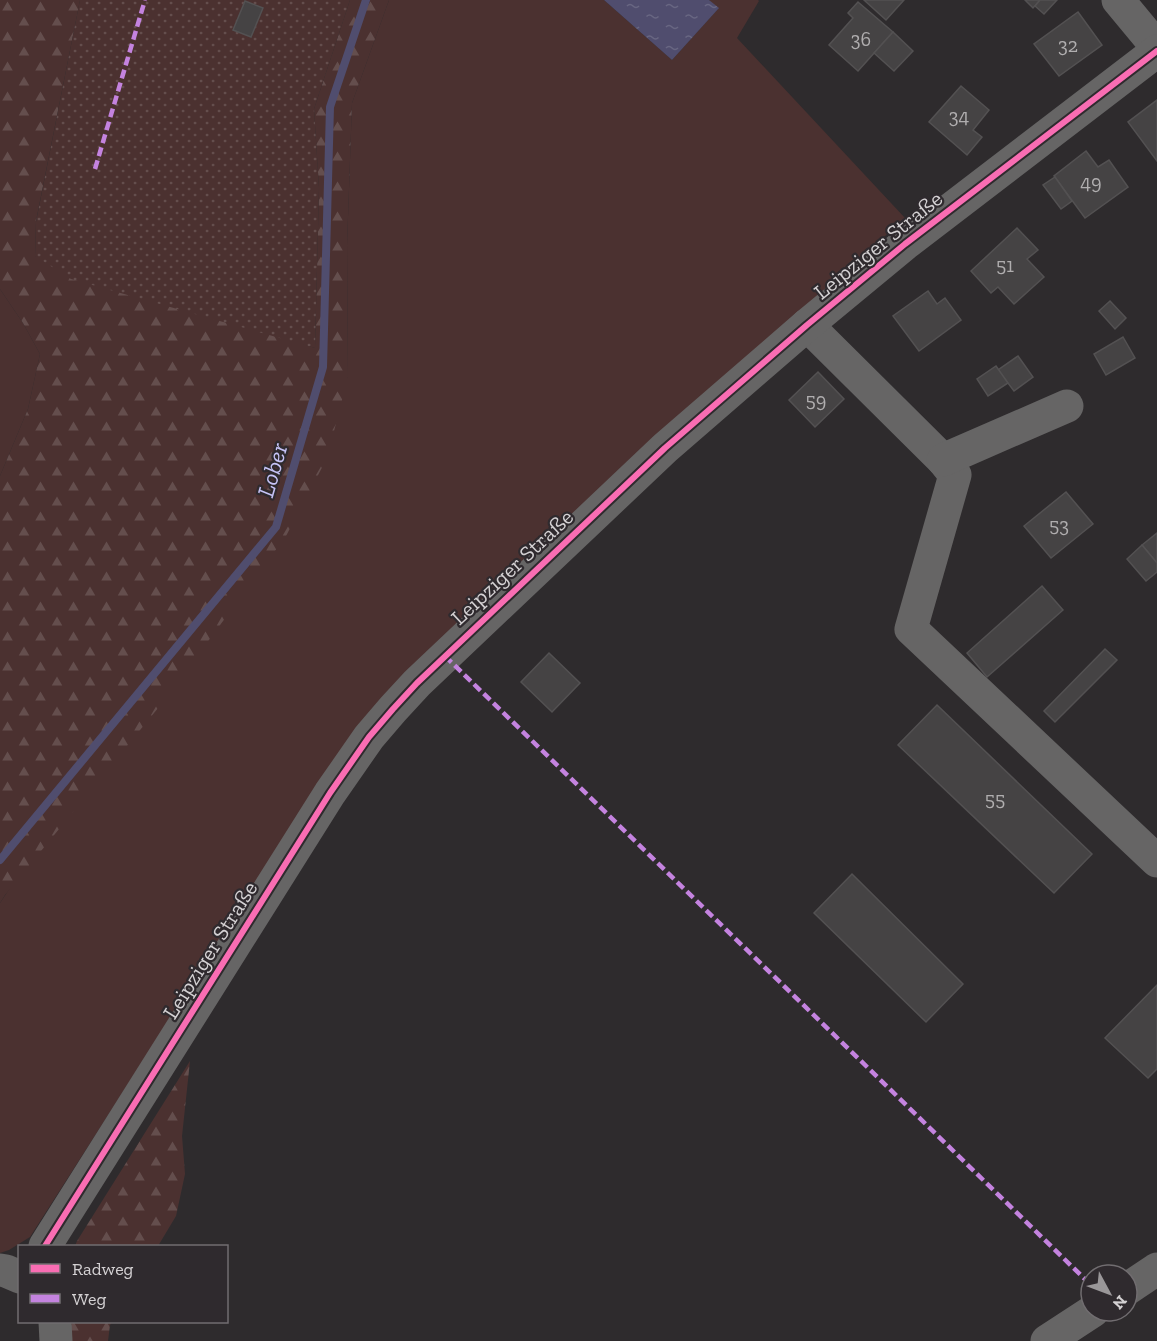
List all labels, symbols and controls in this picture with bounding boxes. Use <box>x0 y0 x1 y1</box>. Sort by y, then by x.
house number: 36 <box>851 27 871 51</box>
house number: 32 <box>1058 33 1078 57</box>
house number: 34 <box>949 104 969 128</box>
house number: 49 <box>1080 170 1102 194</box>
street label: Leipziger Straße <box>808 185 948 305</box>
house number: 51 <box>996 253 1014 277</box>
house number: 59 <box>806 388 826 412</box>
water label: Lober <box>250 439 294 500</box>
street label: Leipziger Straße <box>445 503 579 631</box>
house number: 53 <box>1049 513 1069 537</box>
house number: 55 <box>985 787 1005 811</box>
street label: Leipziger Straße <box>157 876 263 1024</box>
legend <box>18 1245 228 1323</box>
text: Radweg <box>72 1258 134 1280</box>
north arrow <box>1079 1263 1139 1323</box>
text: Weg <box>72 1288 106 1310</box>
text: N <box>1109 1292 1131 1313</box>

